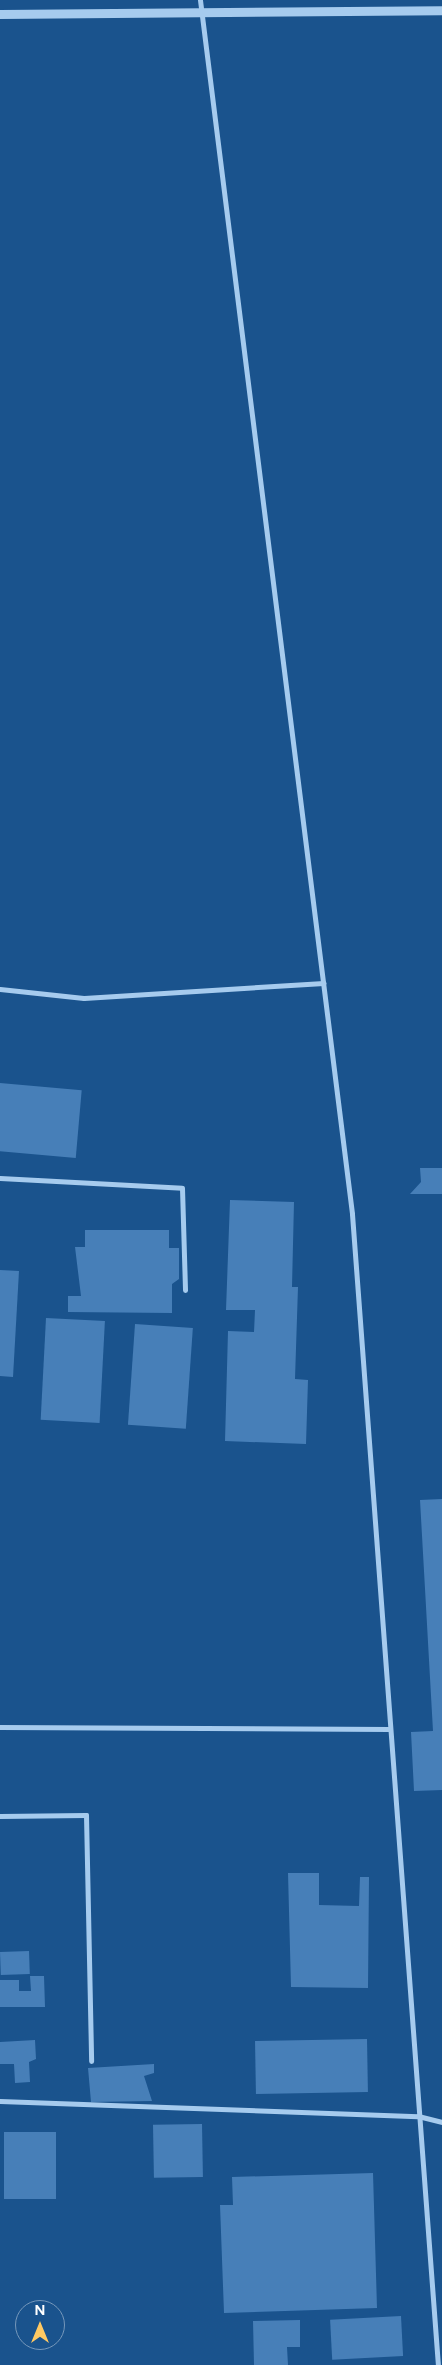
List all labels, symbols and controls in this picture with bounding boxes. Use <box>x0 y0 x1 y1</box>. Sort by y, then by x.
north arrow <box>15 2300 65 2350</box>
text: N <box>35 2302 45 2319</box>

